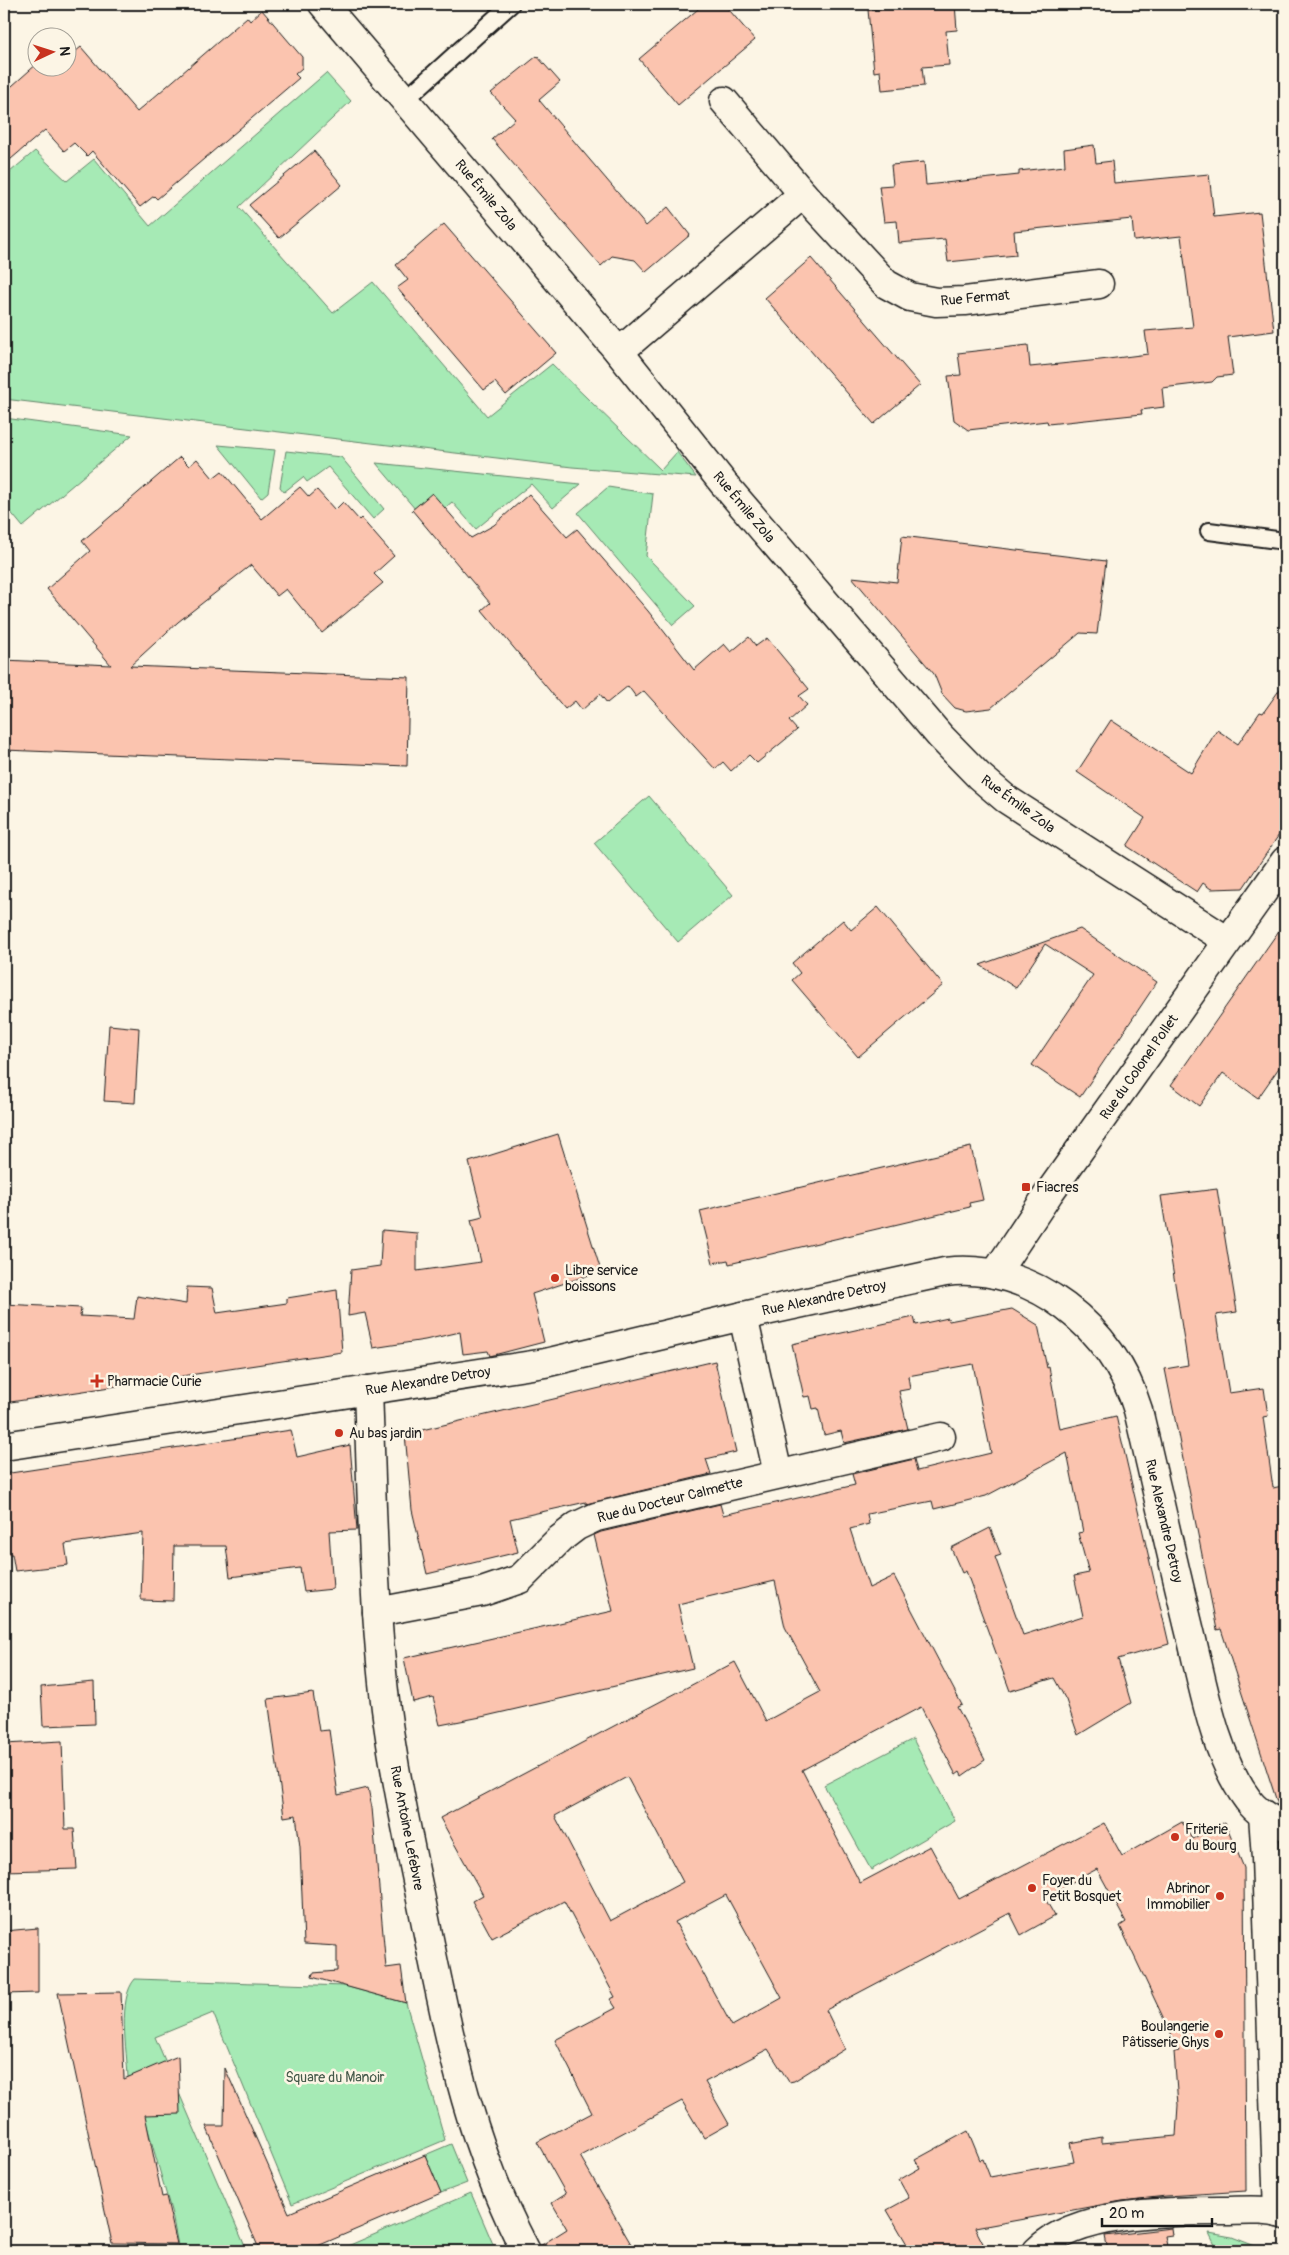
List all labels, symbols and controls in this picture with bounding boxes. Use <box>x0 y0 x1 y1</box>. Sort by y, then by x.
north arrow <box>28 28 78 78</box>
text: N <box>56 46 73 56</box>
street label: Rue Émile Zola <box>451 155 521 234</box>
street label: Rue Fermat <box>940 286 1011 309</box>
street label: Rue Émile Zola <box>709 467 779 546</box>
street label: Rue Émile Zola <box>978 771 1059 837</box>
street label: Rue du Colonel Pollet <box>1096 1011 1182 1123</box>
place label: Fiacres <box>1036 1179 1079 1196</box>
marker: Fiacres <box>1020 1181 1032 1193</box>
place label: Libre service boissons <box>565 1262 638 1295</box>
marker: Libre service boissons <box>549 1272 561 1284</box>
street label: Rue Alexandre Detroy <box>760 1277 888 1319</box>
street label: Rue Alexandre Detroy <box>364 1363 492 1399</box>
place label: Pharmacie Curie <box>107 1373 201 1390</box>
marker: Pharmacie Curie <box>91 1375 103 1387</box>
place label: Au bas jardin <box>349 1425 422 1442</box>
marker: Au bas jardin <box>333 1427 345 1439</box>
street label: Rue Alexandre Detroy <box>1141 1457 1187 1585</box>
street label: Rue du Docteur Calmette <box>596 1474 744 1526</box>
street label: Rue Antoine Lefebvre <box>387 1764 427 1892</box>
place label: Friterie du Bourg <box>1185 1821 1236 1854</box>
marker: Friterie du Bourg <box>1169 1831 1181 1843</box>
place label: Foyer du Petit Bosquet <box>1042 1872 1122 1905</box>
place label: Abrinor Immobilier <box>1147 1880 1210 1913</box>
marker: Foyer du Petit Bosquet <box>1026 1882 1038 1894</box>
marker: Abrinor Immobilier <box>1214 1890 1226 1902</box>
place label: Boulangerie Pâtisserie Ghys <box>1122 2018 1210 2051</box>
marker: Boulangerie Pâtisserie Ghys <box>1213 2028 1225 2040</box>
park label: Square du Manoir <box>285 2069 385 2086</box>
scale bar <box>1102 2195 1212 2227</box>
text: 20 m <box>1109 2204 1144 2223</box>

